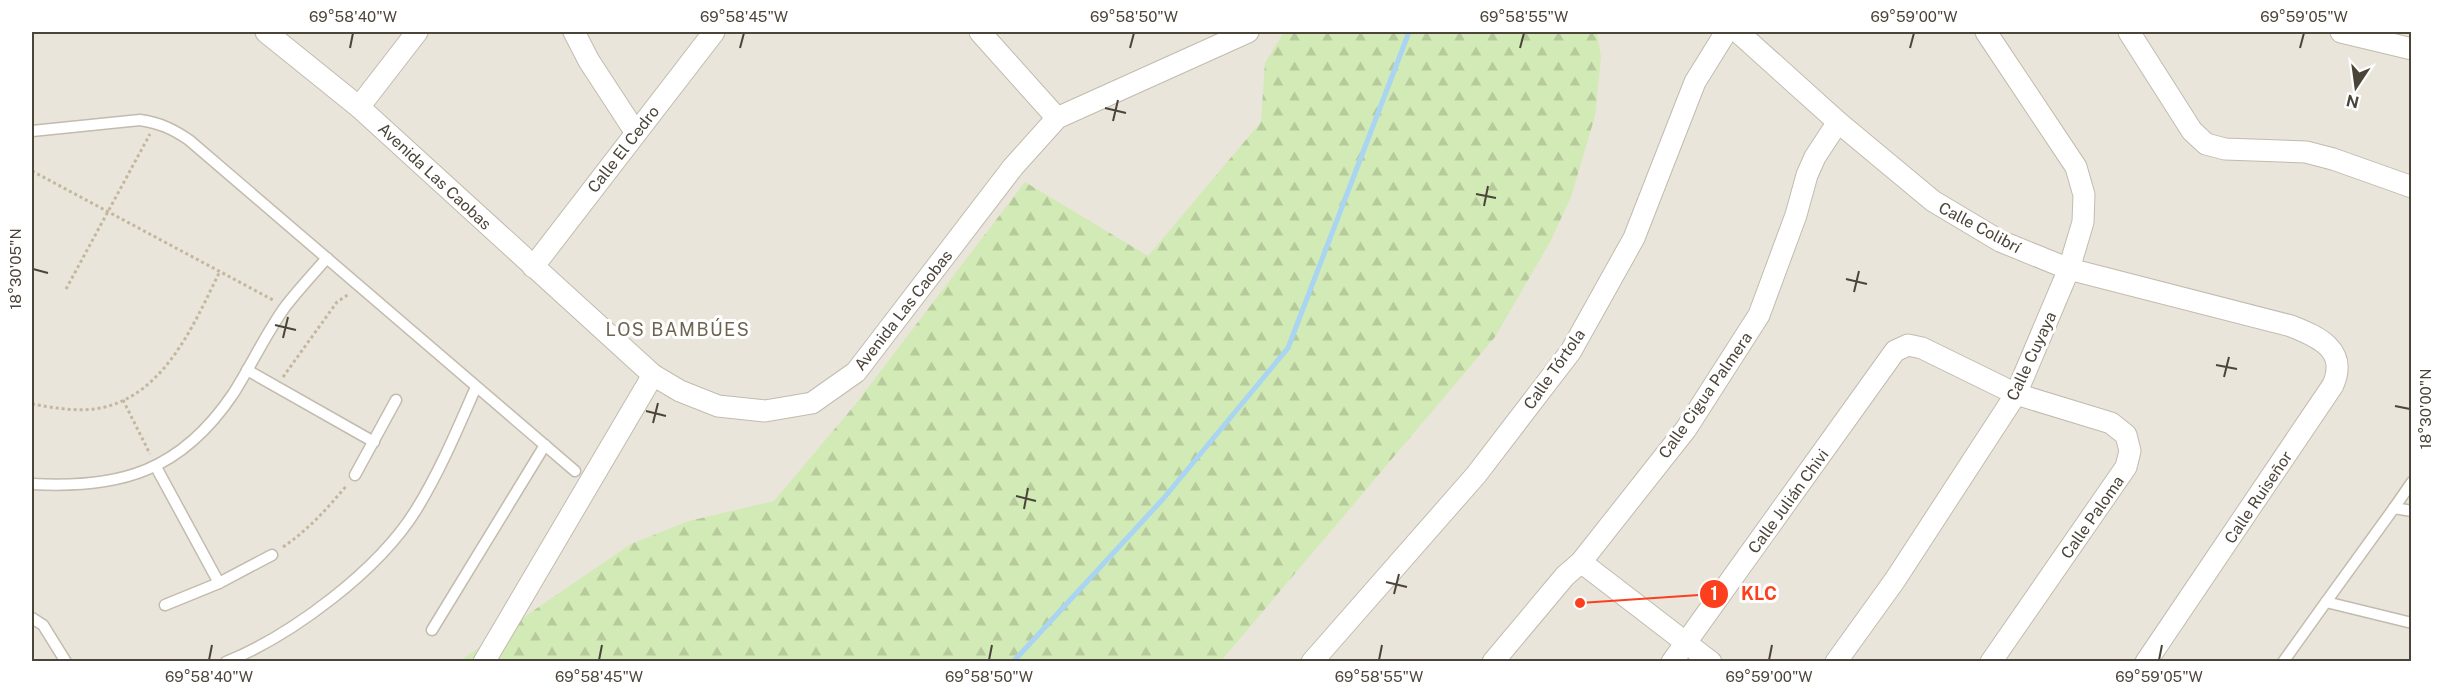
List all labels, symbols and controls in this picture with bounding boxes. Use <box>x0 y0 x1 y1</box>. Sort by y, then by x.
text: 69°58'40"W <box>309 8 397 25</box>
text: 69°58'45"W <box>700 8 788 25</box>
text: 69°58'50"W <box>1090 8 1178 25</box>
text: 69°58'55"W <box>1480 8 1568 25</box>
text: 69°59'00"W <box>1870 8 1958 25</box>
text: 69°59'05"W <box>2260 8 2348 25</box>
north arrow <box>2326 57 2386 117</box>
text: N <box>2345 90 2361 112</box>
street label: Calle El Cedro <box>584 102 663 197</box>
street label: Avenida Las Caobas <box>374 119 495 234</box>
street label: Calle Colibrí <box>1935 198 2025 258</box>
text: 18°30'05"N <box>7 228 24 310</box>
street label: Avenida Las Caobas <box>850 246 956 374</box>
street label: Calle Cuyaya <box>2003 309 2060 404</box>
district label: LOS BAMBÚES <box>606 318 750 340</box>
street label: Calle Tórtola <box>1520 325 1589 413</box>
street label: Calle Cigua Palmera <box>1655 329 1756 462</box>
text: 18°30'00"N <box>2417 369 2434 449</box>
street label: Calle Julián Chivi <box>1744 445 1833 557</box>
street label: Calle Ruiseñor <box>2221 447 2296 547</box>
street label: Calle Paloma <box>2057 472 2128 562</box>
callout: KLC <box>1699 576 1789 612</box>
text: 1 <box>1710 583 1718 604</box>
text: KLC <box>1741 583 1777 604</box>
text: 69°58'40"W <box>165 668 253 685</box>
text: 69°58'45"W <box>555 668 643 685</box>
text: 69°58'50"W <box>945 668 1033 685</box>
text: 69°58'55"W <box>1335 668 1423 685</box>
text: 69°59'00"W <box>1725 668 1813 685</box>
text: 69°59'05"W <box>2115 668 2203 685</box>

